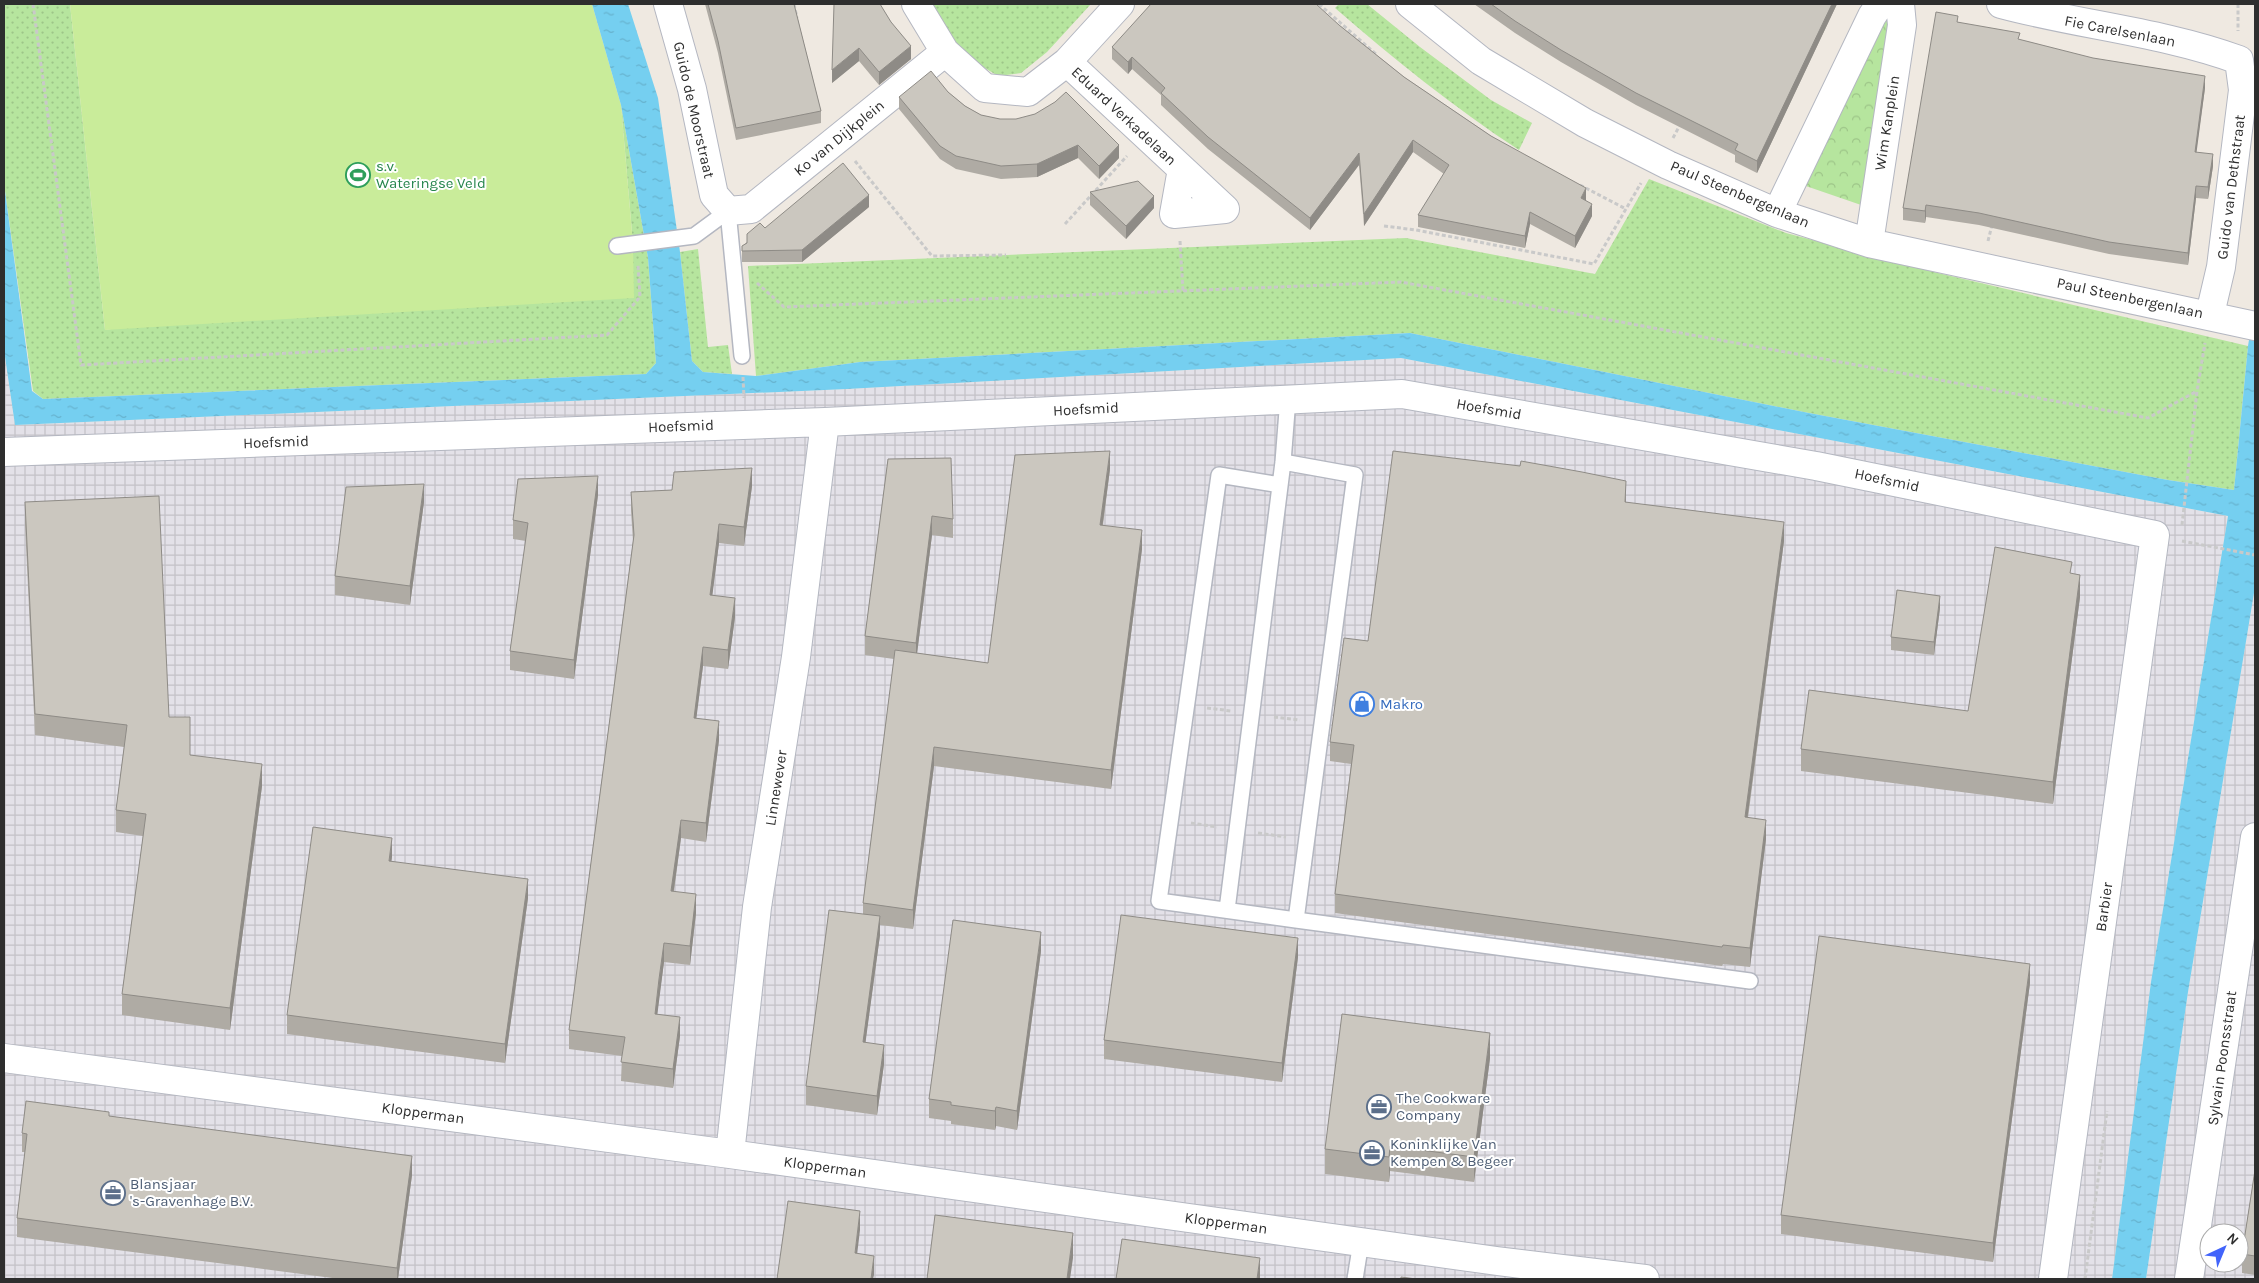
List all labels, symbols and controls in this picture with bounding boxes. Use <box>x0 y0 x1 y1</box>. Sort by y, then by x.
street label: Fie Carelsenlaan <box>2063 11 2177 51</box>
street label: Guido de Moorstraat <box>670 40 719 180</box>
street label: Eduard Verkadelaan <box>1068 63 1180 169</box>
street label: Wim Kanplein <box>1871 74 1903 172</box>
street label: Ko van Dijkplein <box>790 96 888 180</box>
street label: Guido van Dethstraat <box>2213 113 2249 260</box>
place label: s.v. Wateringse Veld <box>376 157 486 192</box>
street label: Paul Steenbergenlaan <box>1668 157 1812 231</box>
sports icon: s.v. Wateringse Veld <box>345 162 371 188</box>
street label: Paul Steenbergenlaan <box>2055 274 2205 322</box>
street label: Hoefsmid <box>1455 394 1523 424</box>
street label: Hoefsmid <box>1053 398 1119 420</box>
street label: Hoefsmid <box>648 416 714 436</box>
street label: Hoefsmid <box>243 432 309 452</box>
street label: Hoefsmid <box>1853 464 1921 496</box>
shop icon: Makro <box>1349 691 1375 717</box>
place label: Makro <box>1380 695 1423 713</box>
street label: Linnewever <box>761 748 791 827</box>
street label: Barbier <box>2092 881 2116 933</box>
street label: Sylvain Poonsstraat <box>2204 989 2240 1127</box>
place label: The Cookware Company <box>1396 1089 1490 1124</box>
office icon: The Cookware Company <box>1366 1094 1392 1120</box>
street label: Klopperman <box>380 1098 466 1128</box>
place label: Koninklijke Van Kempen & Begeer <box>1390 1135 1514 1170</box>
office icon: Koninklijke Van Kempen & Begeer <box>1359 1140 1385 1166</box>
street label: Klopperman <box>782 1152 868 1182</box>
place label: Blansjaar 's-Gravenhage B.V. <box>130 1175 253 1210</box>
office icon: Blansjaar 's-Gravenhage B.V. <box>100 1180 126 1206</box>
street label: Klopperman <box>1183 1208 1269 1238</box>
north arrow <box>2199 1223 2249 1273</box>
text: N <box>2223 1229 2242 1249</box>

